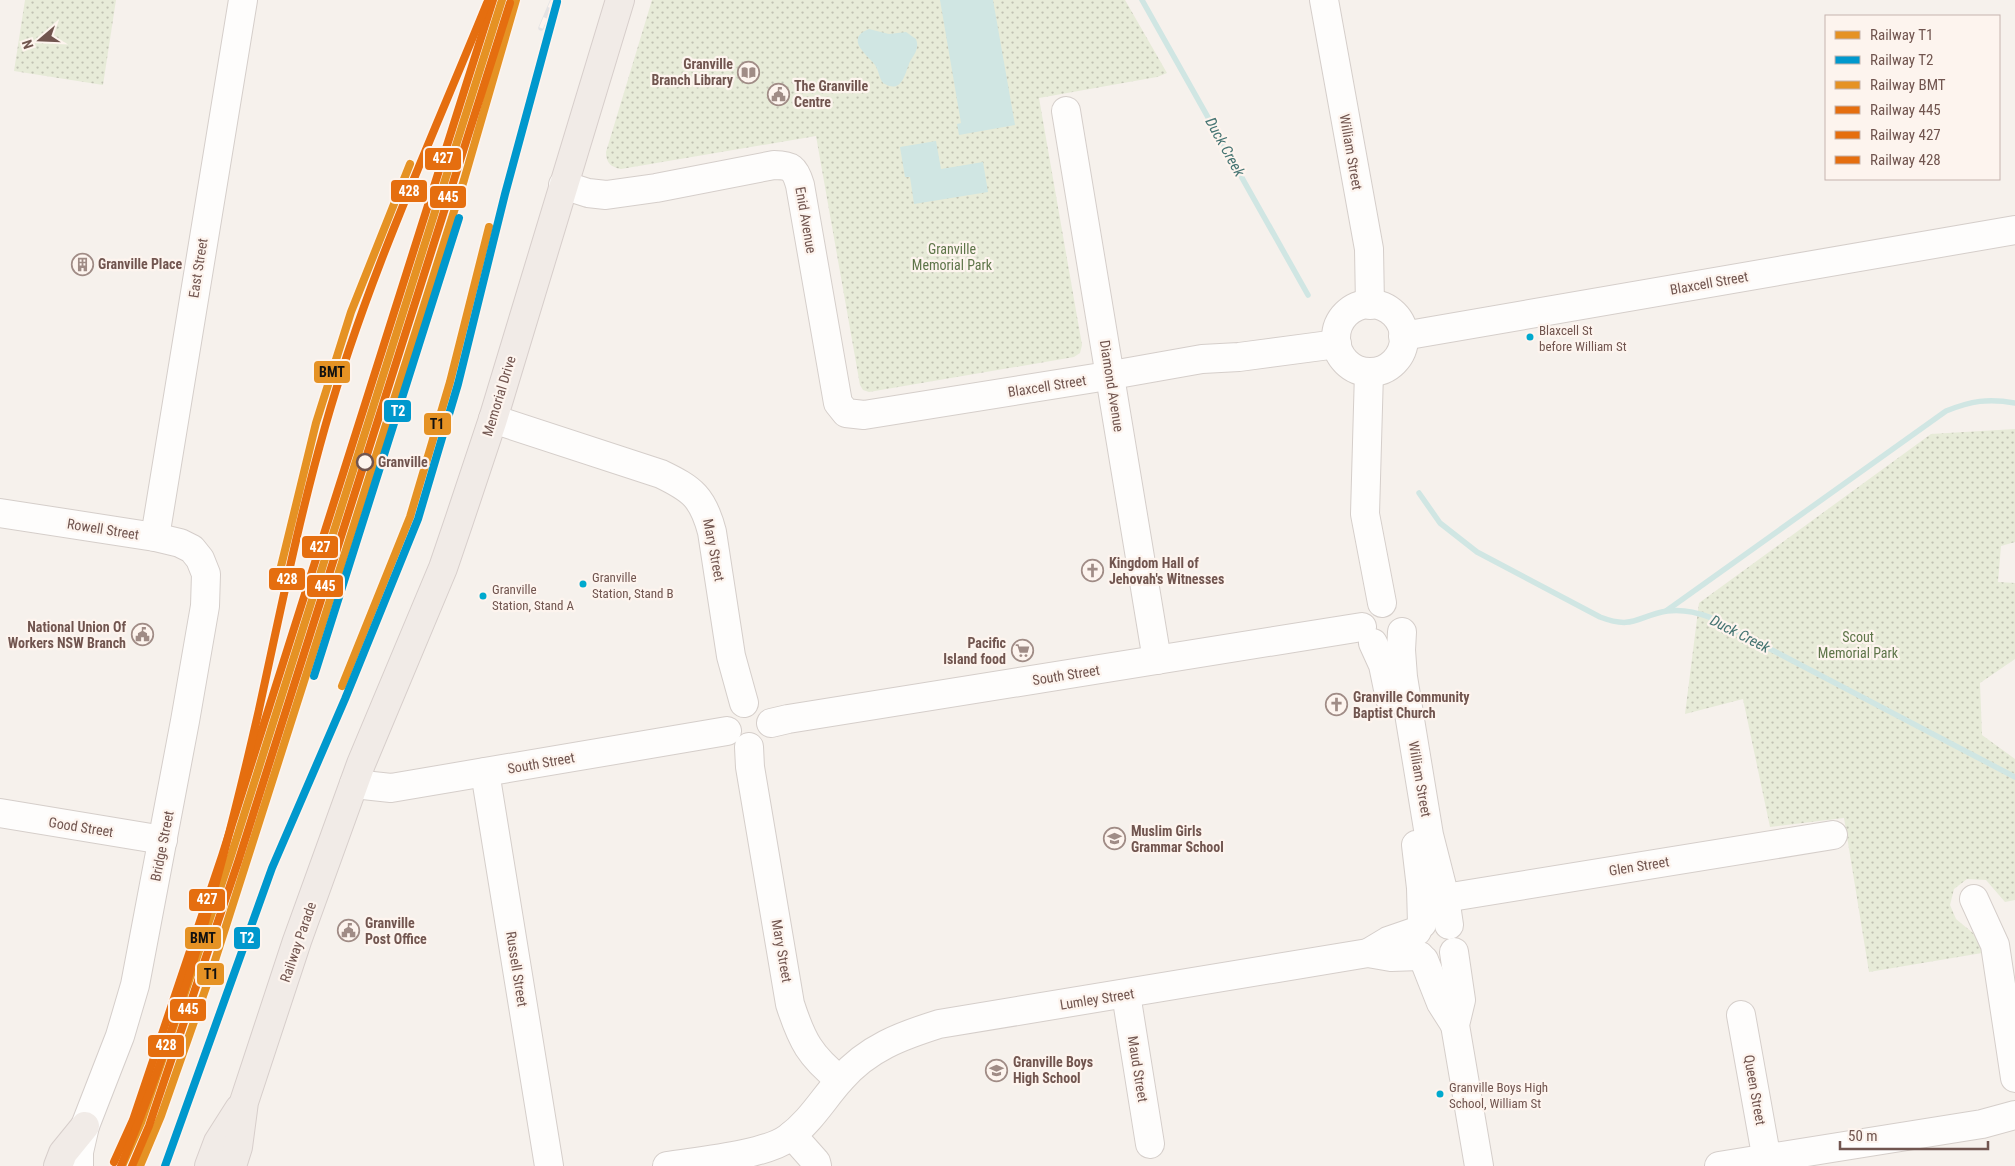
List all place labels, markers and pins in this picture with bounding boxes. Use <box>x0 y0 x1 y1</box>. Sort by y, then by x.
place label: Granville Branch Library <box>651 56 734 88</box>
library icon: Granville Branch Library <box>737 60 761 84</box>
place label: The Granville Centre <box>794 78 868 110</box>
public building icon: The Granville Centre <box>766 82 790 106</box>
building icon: Granville Place <box>70 252 94 276</box>
place label: Granville Place <box>98 256 182 272</box>
place label: Blaxcell St before William St <box>1539 323 1627 354</box>
marker: Blaxcell St before William St <box>1525 332 1535 342</box>
marker: Granville <box>356 453 374 471</box>
place label: Granville <box>378 454 428 470</box>
place label: Kingdom Hall of Jehovah's Witnesses <box>1109 555 1224 587</box>
church icon: Kingdom Hall of Jehovah's Witnesses <box>1081 559 1105 583</box>
place label: Granville Station, Stand B <box>592 570 674 601</box>
marker: Granville Station, Stand B <box>578 579 588 589</box>
place label: Granville Station, Stand A <box>492 582 575 613</box>
marker: Granville Station, Stand A <box>478 591 488 601</box>
place label: National Union Of Workers NSW Branch <box>8 619 126 651</box>
public building icon: National Union Of Workers NSW Branch <box>130 623 154 647</box>
place label: Pacific Island food <box>943 635 1007 667</box>
supermarket icon: Pacific Island food <box>1010 639 1034 663</box>
place label: Granville Community Baptist Church <box>1353 689 1470 721</box>
church icon: Granville Community Baptist Church <box>1325 693 1349 717</box>
place label: Muslim Girls Grammar School <box>1131 823 1224 855</box>
school or university icon: Muslim Girls Grammar School <box>1103 827 1127 851</box>
place label: Granville Post Office <box>365 915 427 947</box>
public building icon: Granville Post Office <box>337 919 361 943</box>
place label: Granville Boys High School <box>1013 1054 1093 1086</box>
school or university icon: Granville Boys High School <box>985 1058 1009 1082</box>
place label: Granville Boys High School, William St <box>1449 1080 1548 1111</box>
marker: Granville Boys High School, William St <box>1435 1089 1445 1099</box>

